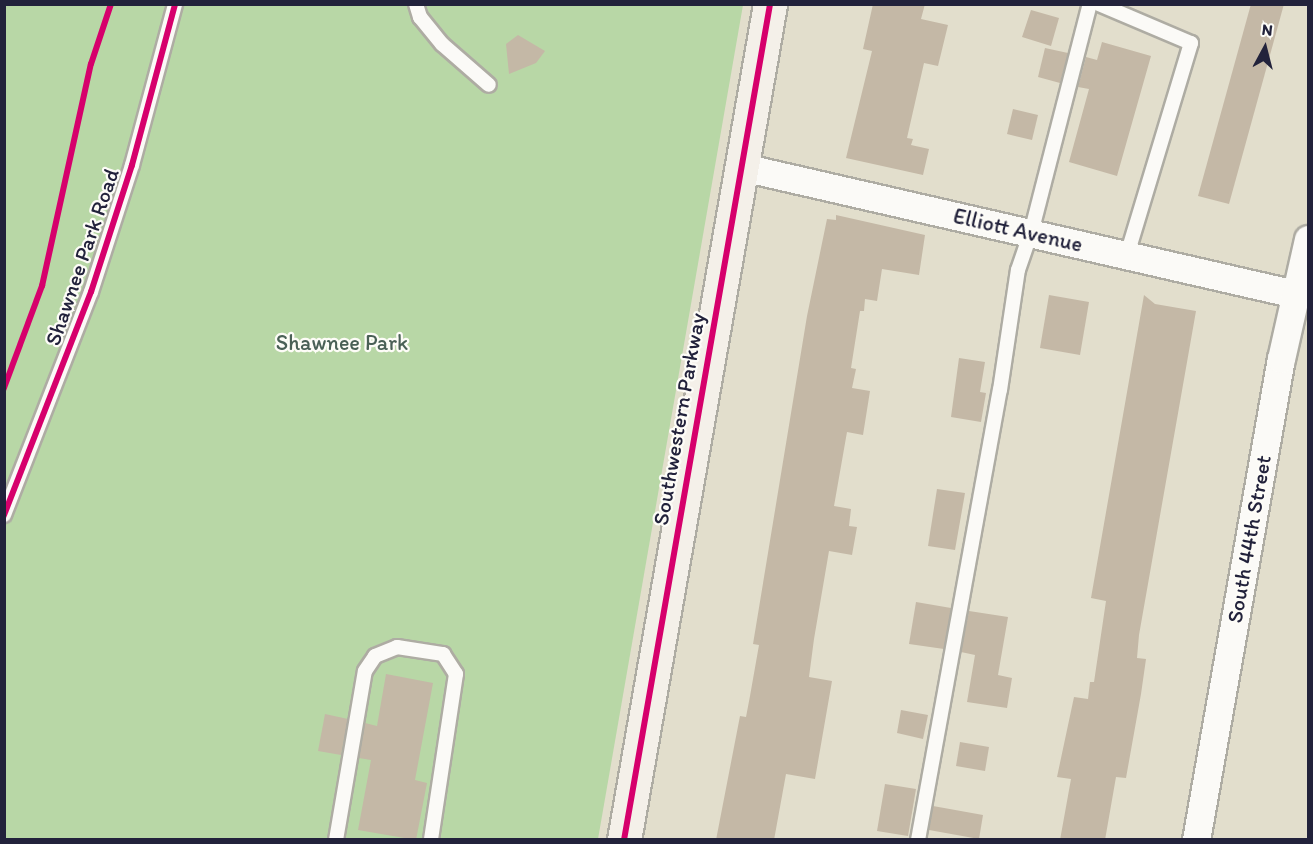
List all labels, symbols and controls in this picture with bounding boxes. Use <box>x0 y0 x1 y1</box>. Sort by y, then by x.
north arrow <box>1235 18 1295 78</box>
text: N <box>1261 20 1274 40</box>
street label: Shawnee Park Road <box>39 165 125 349</box>
street label: Elliott Avenue <box>951 202 1085 258</box>
street label: Southwestern Parkway <box>647 311 711 527</box>
park label: Shawnee Park <box>276 330 408 356</box>
street label: South 44th Street <box>1221 453 1277 625</box>

